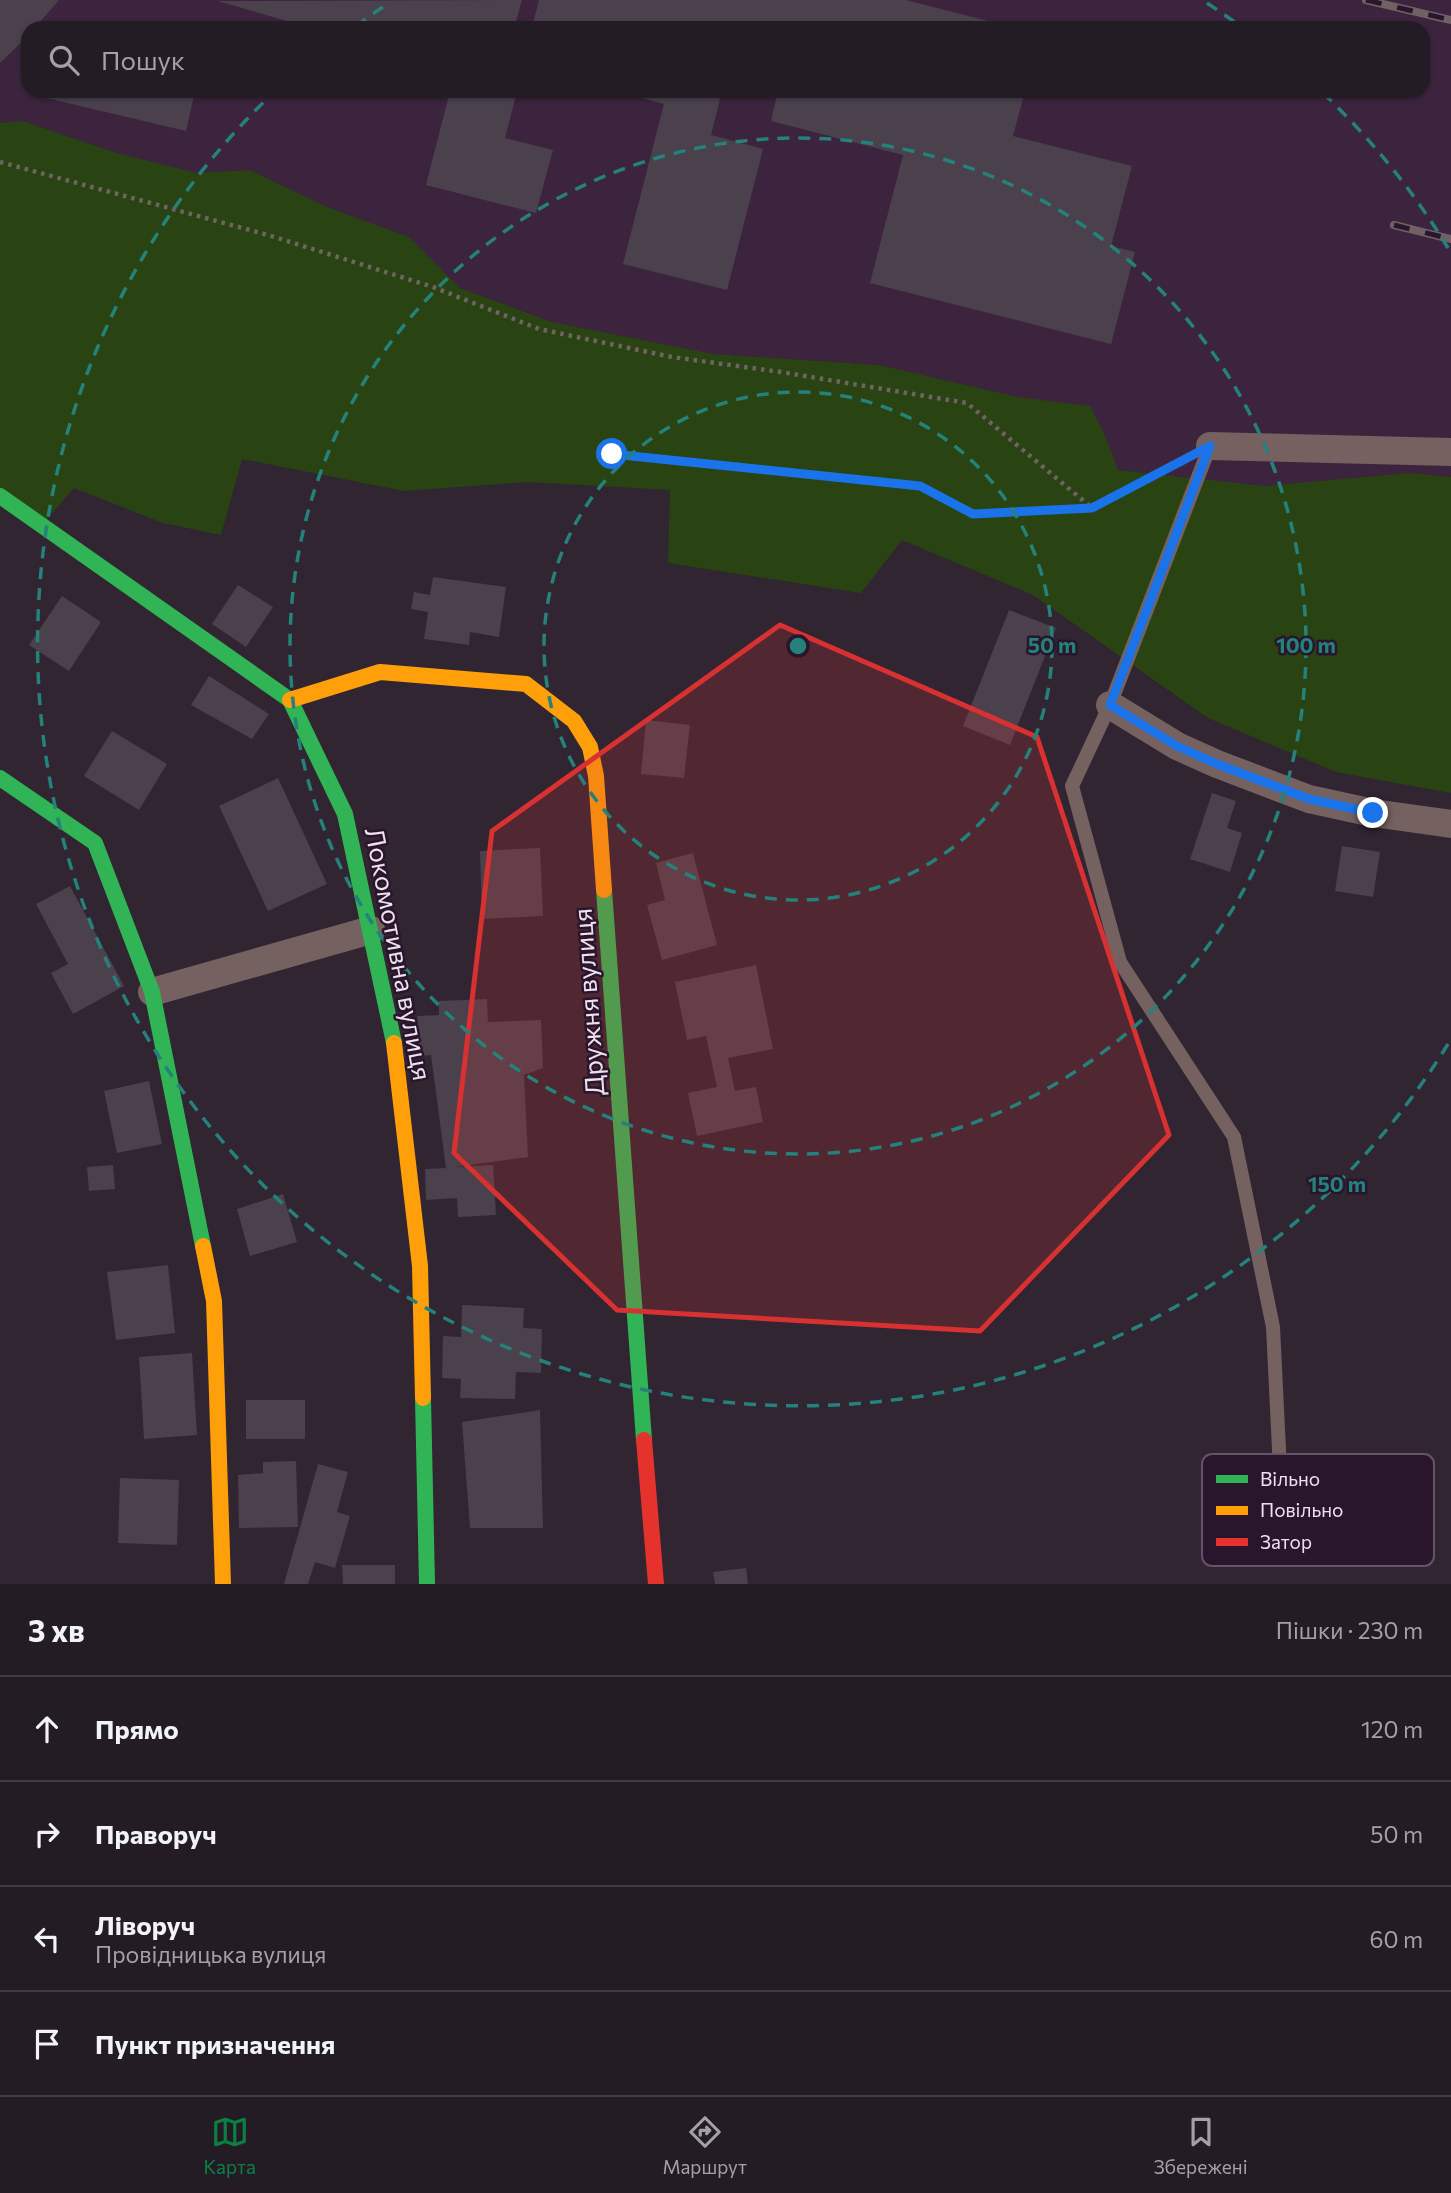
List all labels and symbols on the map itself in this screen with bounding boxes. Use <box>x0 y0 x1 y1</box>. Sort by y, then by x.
route start <box>596 438 627 469</box>
text: 50 m <box>1028 632 1076 657</box>
text: 100 m <box>1276 632 1336 657</box>
centre of rings <box>786 634 810 658</box>
route end <box>1357 797 1388 828</box>
street label: Локомотивна вулиця <box>360 825 439 1083</box>
street label: Дружня вулиця <box>565 907 610 1097</box>
text: 150 m <box>1308 1171 1366 1196</box>
legend <box>1202 1454 1434 1566</box>
text: Вільно <box>1260 1467 1320 1490</box>
text: Повільно <box>1260 1498 1343 1521</box>
text: Затор <box>1260 1530 1312 1553</box>

